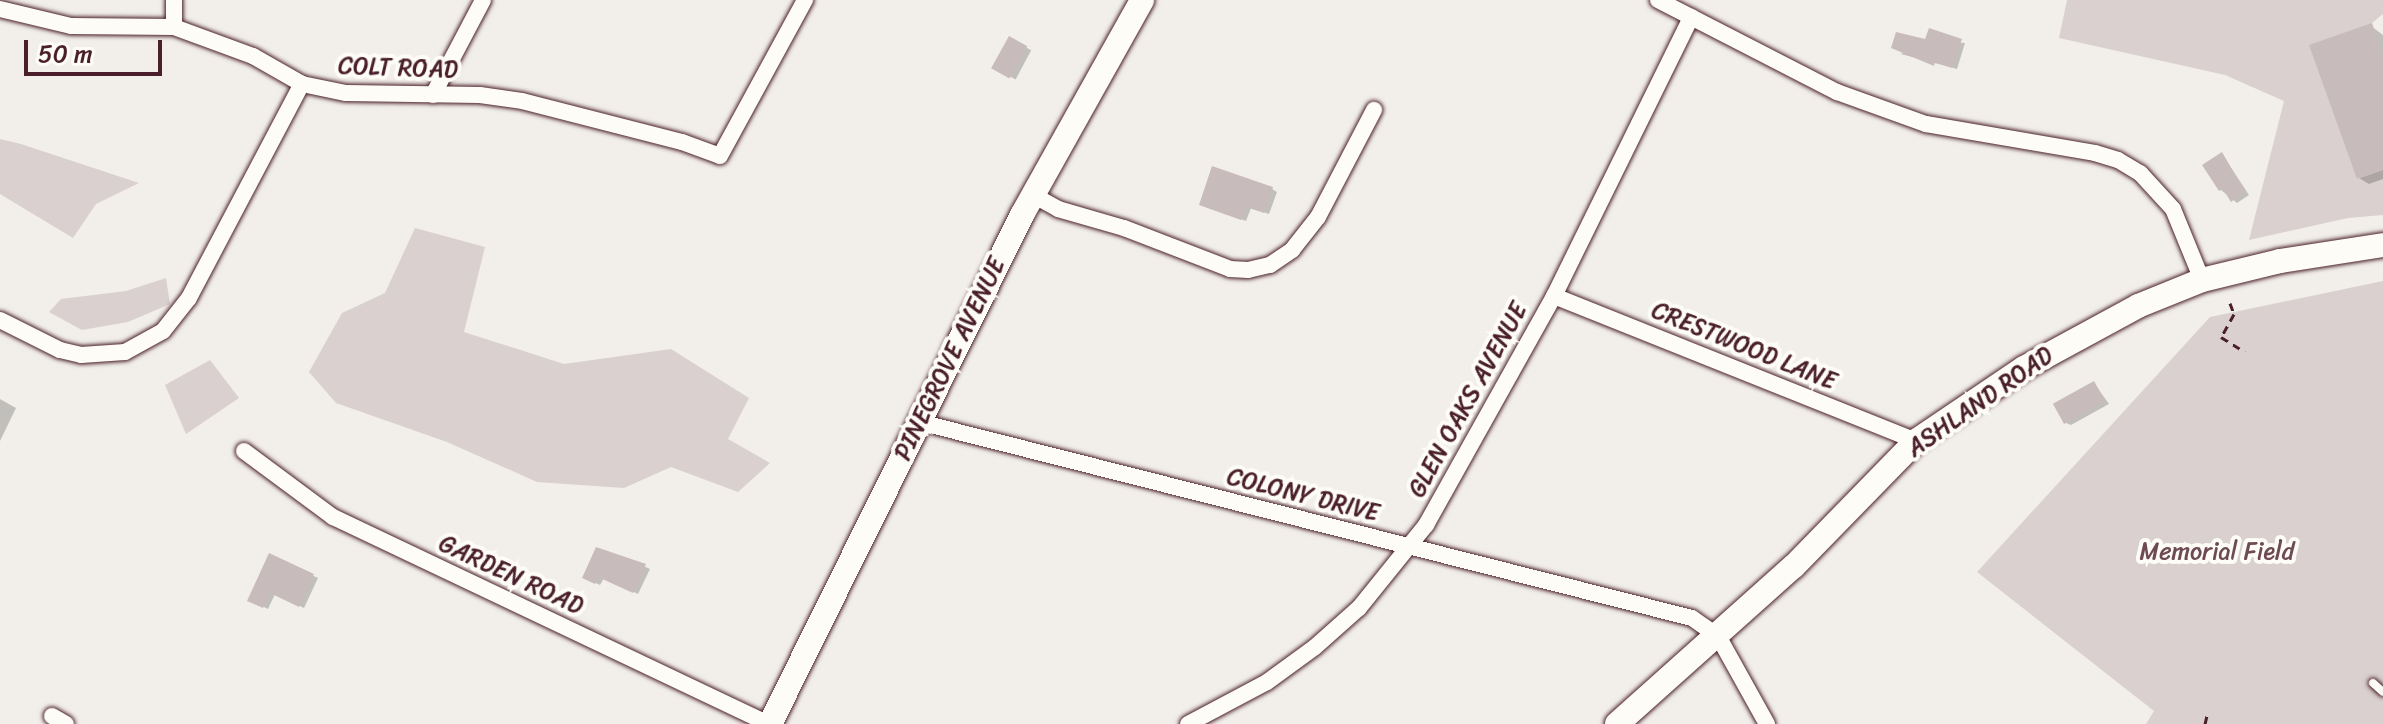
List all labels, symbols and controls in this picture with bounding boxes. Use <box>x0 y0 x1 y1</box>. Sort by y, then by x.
scale bar <box>28 24 166 74</box>
text: 50 m <box>38 33 93 75</box>
street label: COLT ROAD <box>338 52 458 84</box>
street label: PINEGROVE AVENUE <box>888 253 1012 465</box>
street label: CRESTWOOD LANE <box>1647 296 1841 396</box>
street label: GLEN OAKS AVENUE <box>1402 298 1534 502</box>
street label: ASHLAND ROAD <box>1901 341 2059 463</box>
street label: COLONY DRIVE <box>1222 462 1384 528</box>
street label: GARDEN ROAD <box>434 529 588 621</box>
park label: Memorial Field <box>2139 538 2295 566</box>

